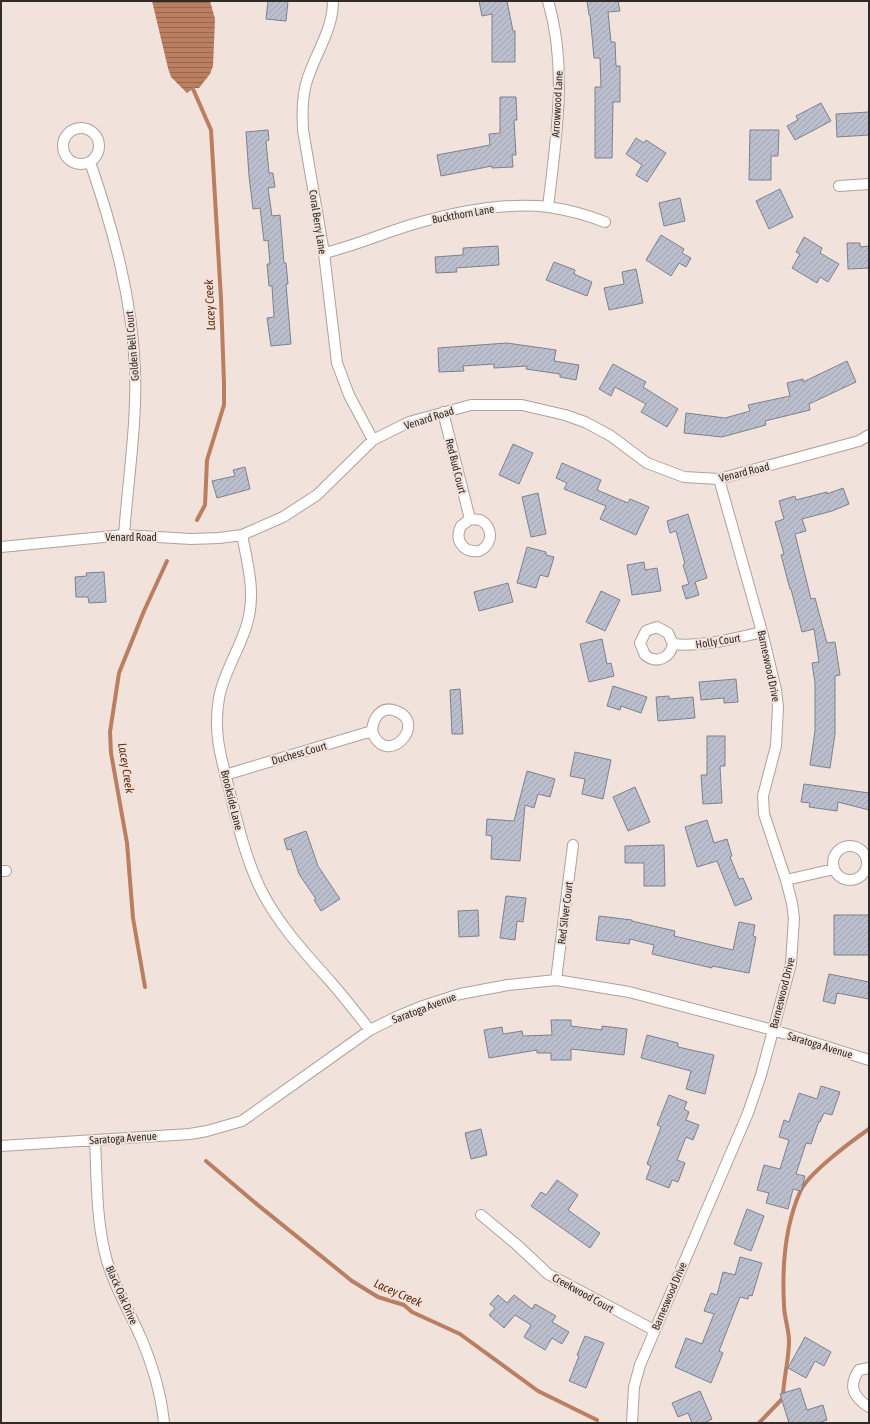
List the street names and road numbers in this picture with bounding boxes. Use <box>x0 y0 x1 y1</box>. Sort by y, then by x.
street label: Arrowwood Lane <box>549 70 565 138</box>
street label: Coral Berry Lane <box>307 189 329 255</box>
street label: Buckthorn Lane <box>431 203 495 225</box>
street label: Golden Bell Court <box>123 311 141 381</box>
street label: Venard Road <box>403 404 455 432</box>
street label: Red Bud Court <box>443 437 469 495</box>
street label: Venard Road <box>718 460 770 484</box>
street label: Venard Road <box>105 531 157 543</box>
street label: Barneswood Drive <box>756 629 782 703</box>
street label: Holly Court <box>695 632 741 650</box>
street label: Duchess Court <box>270 739 328 767</box>
street label: Brookside Lane <box>219 769 245 831</box>
street label: Red Silver Court <box>555 881 575 945</box>
street label: Barneswood Drive <box>767 956 797 1030</box>
street label: Saratoga Avenue <box>390 990 458 1026</box>
street label: Saratoga Avenue <box>786 1029 854 1061</box>
street label: Saratoga Avenue <box>89 1130 157 1146</box>
street label: Barneswood Drive <box>649 1260 689 1332</box>
street label: Black Oak Drive <box>104 1264 140 1326</box>
street label: Creekwood Court <box>550 1271 616 1315</box>

